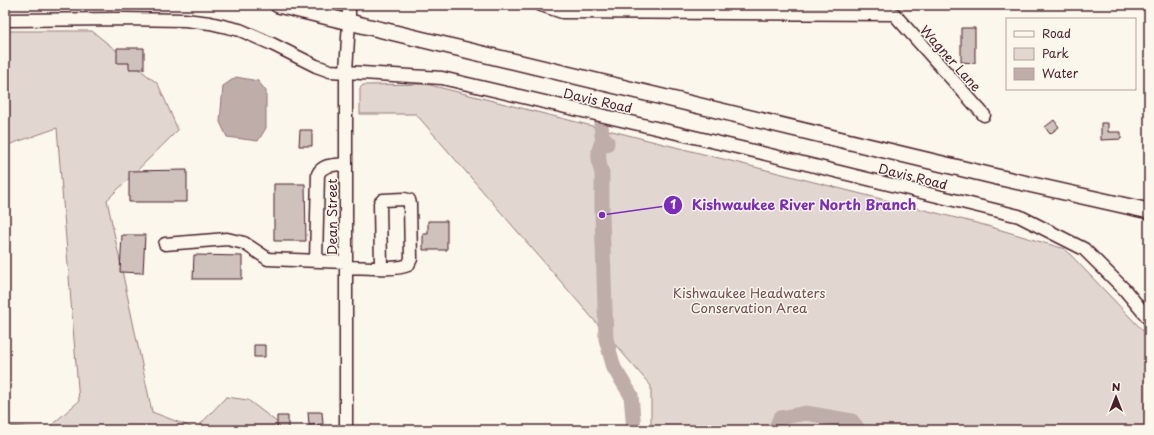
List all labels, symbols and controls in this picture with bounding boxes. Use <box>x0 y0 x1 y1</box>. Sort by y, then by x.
legend <box>1006 18 1136 90</box>
street label: Wagner Lane <box>916 21 986 95</box>
text: Road <box>1042 24 1071 42</box>
text: Park <box>1042 44 1069 62</box>
text: Water <box>1042 64 1079 82</box>
street label: Davis Road <box>562 83 634 117</box>
street label: Davis Road <box>877 158 949 194</box>
street label: Dean Street <box>322 179 341 255</box>
callout: Kishwaukee River North Branch <box>663 192 926 218</box>
text: Kishwaukee River North Branch <box>692 194 916 215</box>
text: 1 <box>670 195 676 213</box>
park label: Kishwaukee Headwaters Conservation Area <box>673 283 825 317</box>
north arrow <box>1096 377 1136 417</box>
text: N <box>1112 378 1121 395</box>

